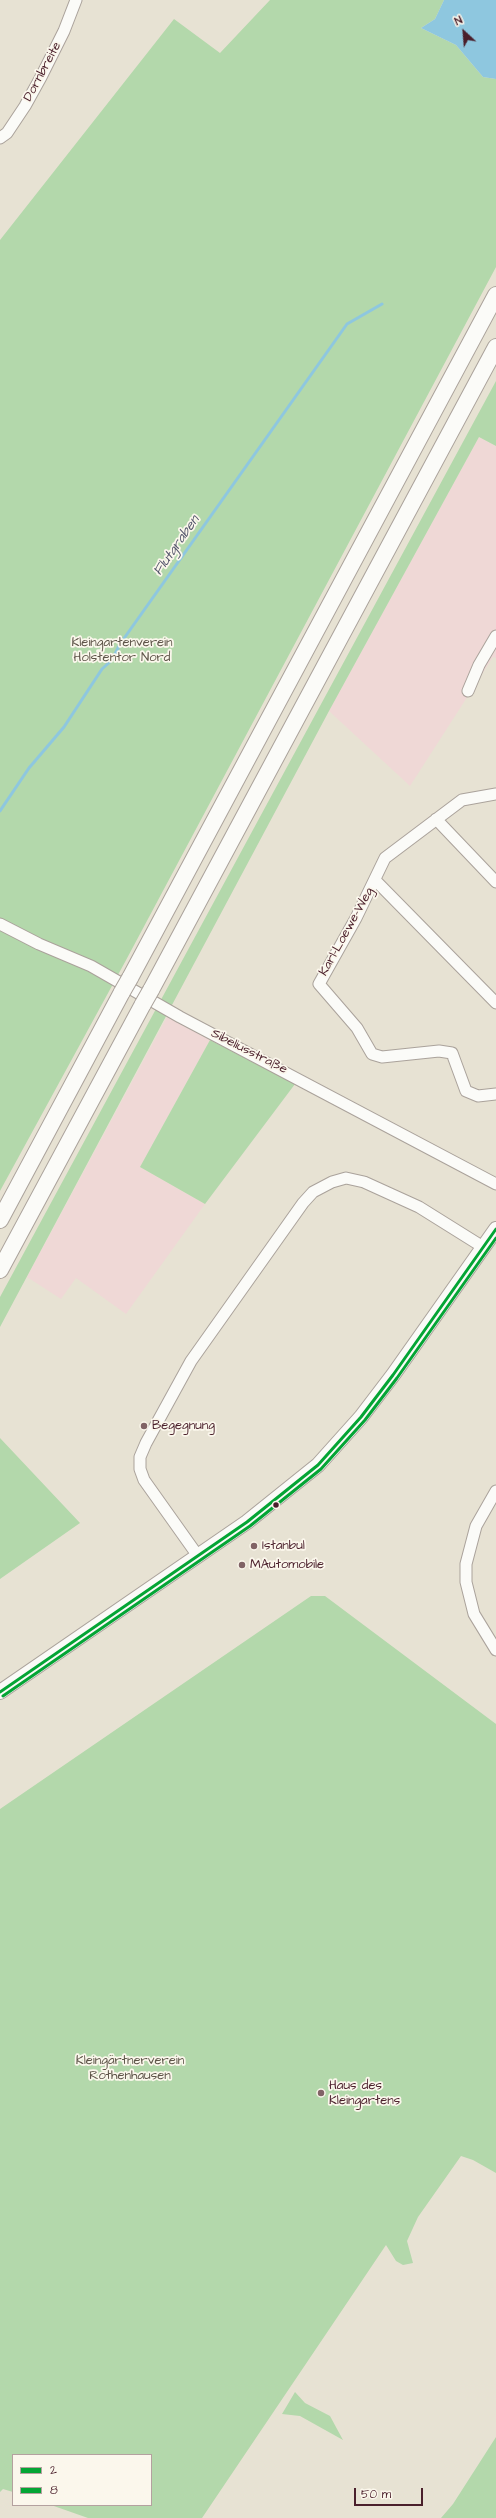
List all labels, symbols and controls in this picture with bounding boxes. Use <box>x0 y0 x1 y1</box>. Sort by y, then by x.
north arrow <box>444 12 484 52</box>
text: N <box>452 13 465 29</box>
street label: Dornbreite <box>21 40 65 104</box>
water label: Flutgraben <box>150 513 204 579</box>
park label: Kleingartenverein Holstentor Nord <box>71 635 173 666</box>
street label: Karl-Loewe-Weg <box>316 885 378 979</box>
street label: Sibeliusstraße <box>208 1026 290 1078</box>
place label: Begegnung <box>152 1418 215 1434</box>
marker: Begegnung <box>139 1421 149 1431</box>
unlabelled marker <box>271 1500 281 1510</box>
place label: Istanbul <box>262 1538 305 1554</box>
marker: Istanbul <box>249 1541 259 1551</box>
place label: MAutomobile <box>250 1557 324 1573</box>
marker: MAutomobile <box>237 1560 247 1570</box>
park label: Kleingärtnerverein Rothenhausen <box>76 2053 184 2084</box>
place label: Haus des Kleingartens <box>329 2078 400 2109</box>
marker: Haus des Kleingartens <box>316 2088 326 2098</box>
legend <box>12 2454 152 2506</box>
text: 2 <box>50 2462 57 2479</box>
scale bar <box>356 2480 425 2506</box>
text: 8 <box>50 2482 58 2499</box>
text: 50 m <box>361 2486 391 2503</box>

